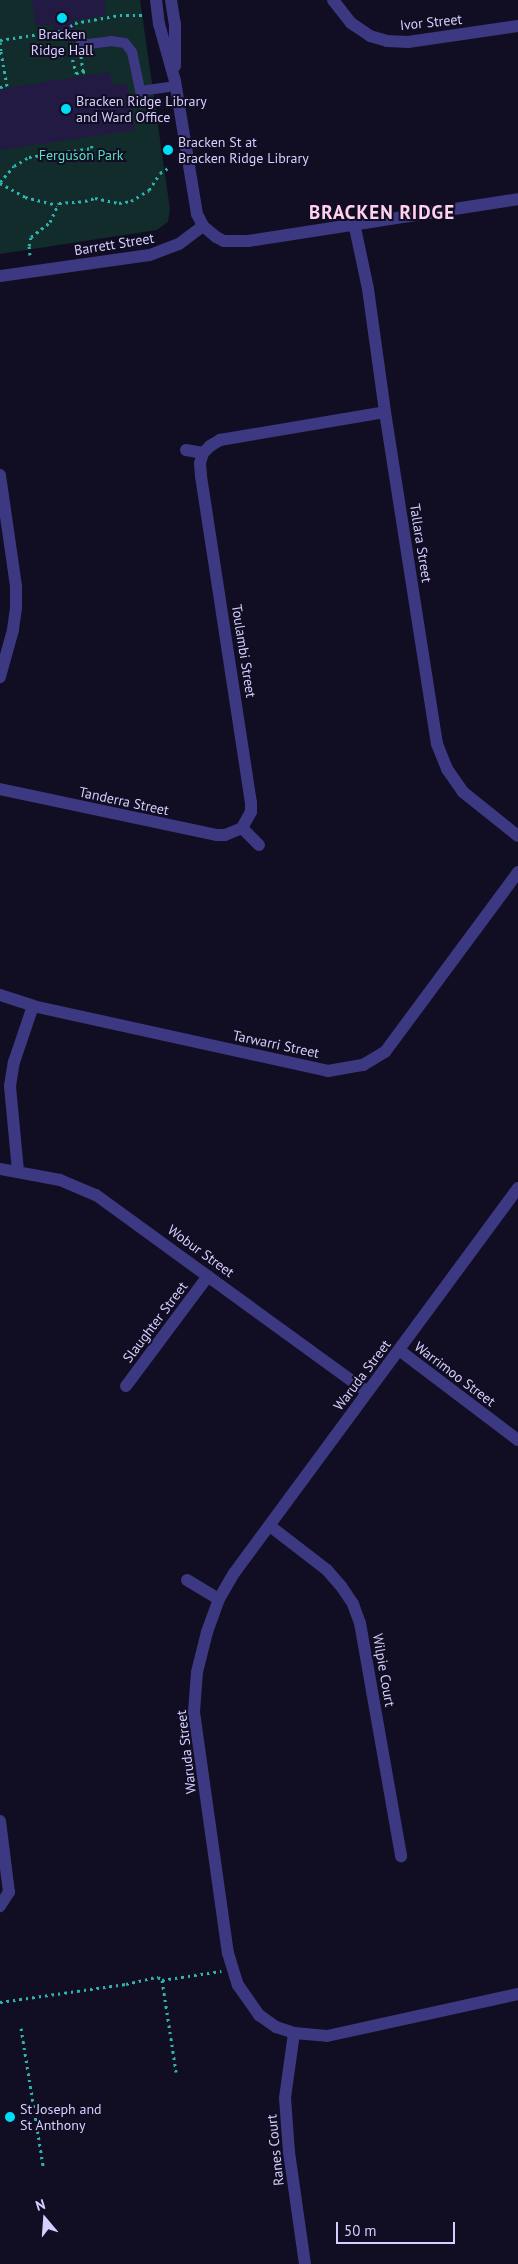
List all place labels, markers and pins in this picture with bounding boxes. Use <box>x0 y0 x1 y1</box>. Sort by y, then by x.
marker: Bracken Ridge Hall <box>56 12 68 24</box>
place label: Bracken Ridge Hall <box>31 26 93 58</box>
place label: Bracken Ridge Library and Ward Office <box>76 93 207 125</box>
marker: Bracken Ridge Library and Ward Office <box>60 103 72 115</box>
place label: Bracken St at Bracken Ridge Library <box>178 134 309 166</box>
marker: Bracken St at Bracken Ridge Library <box>162 144 174 156</box>
place label: St Joseph and St Anthony <box>20 2101 102 2134</box>
marker: St Joseph and St Anthony <box>4 2111 16 2123</box>

